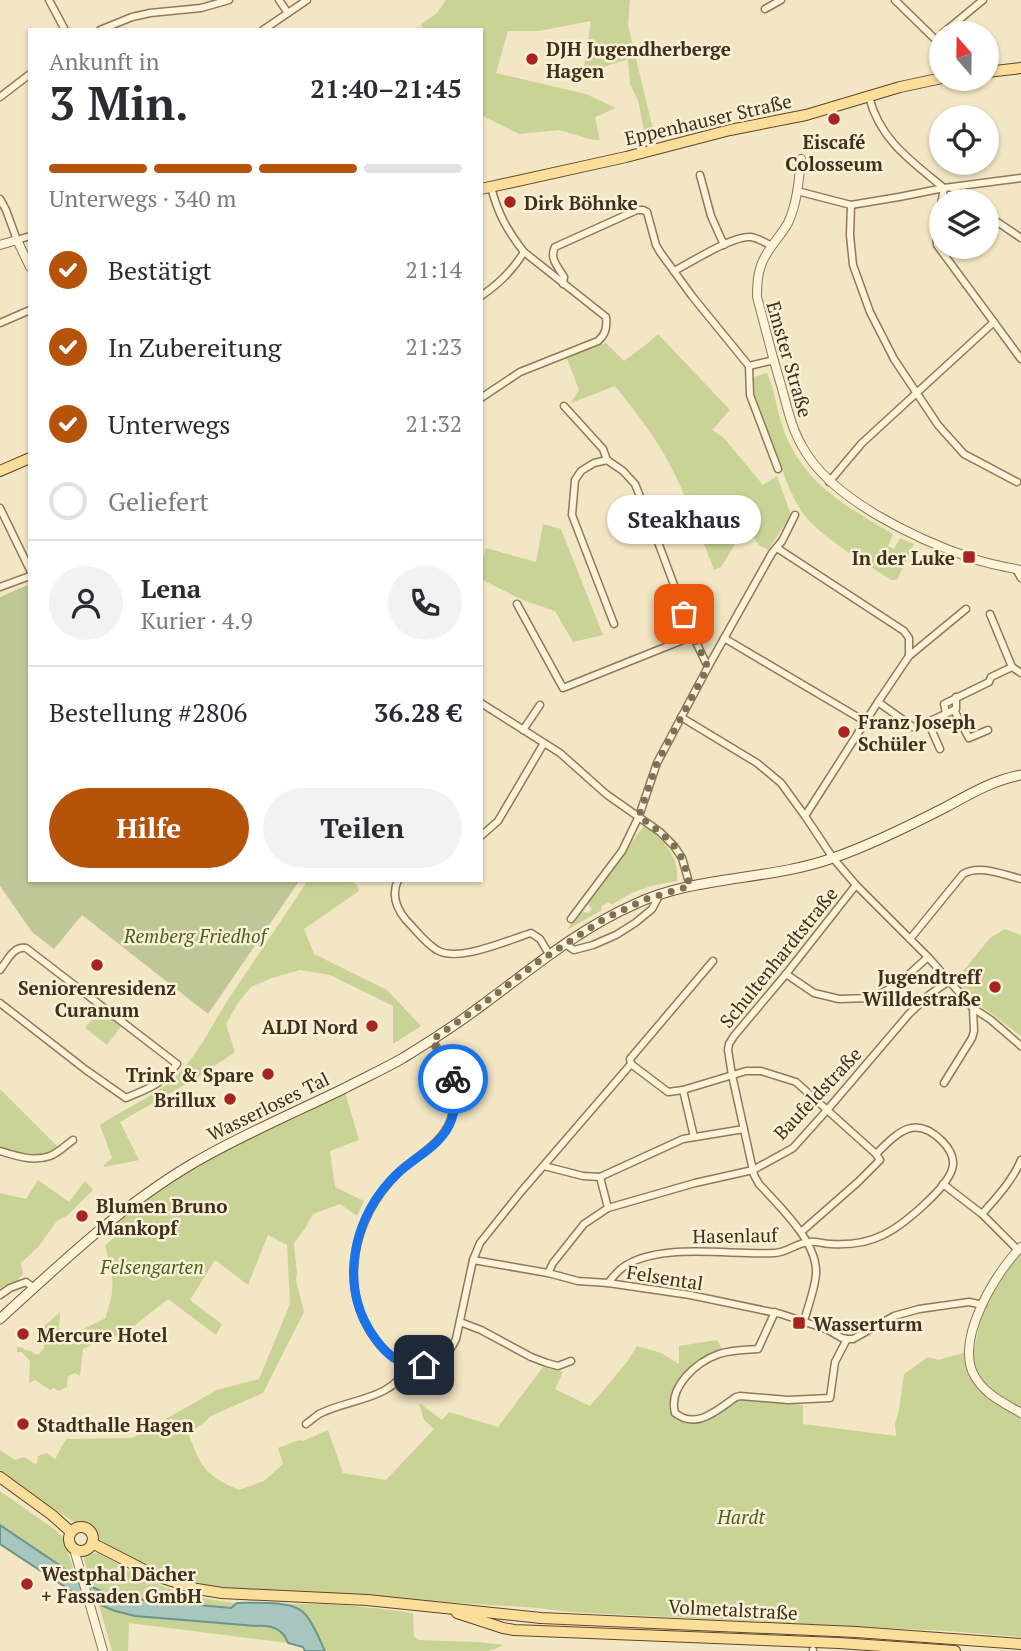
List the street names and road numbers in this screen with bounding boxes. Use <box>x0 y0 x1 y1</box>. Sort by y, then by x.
street label: Eppenhauser Straße <box>622 88 794 150</box>
street label: Emster Straße <box>761 298 819 420</box>
street label: Schultenhardtstraße <box>713 881 843 1033</box>
street label: Baufeldstraße <box>768 1041 866 1145</box>
street label: Wasserloses Tal <box>203 1066 333 1146</box>
street label: Hasenlauf <box>692 1222 779 1248</box>
street label: Felsental <box>625 1259 705 1295</box>
street label: Volmetalstraße <box>668 1593 798 1625</box>

